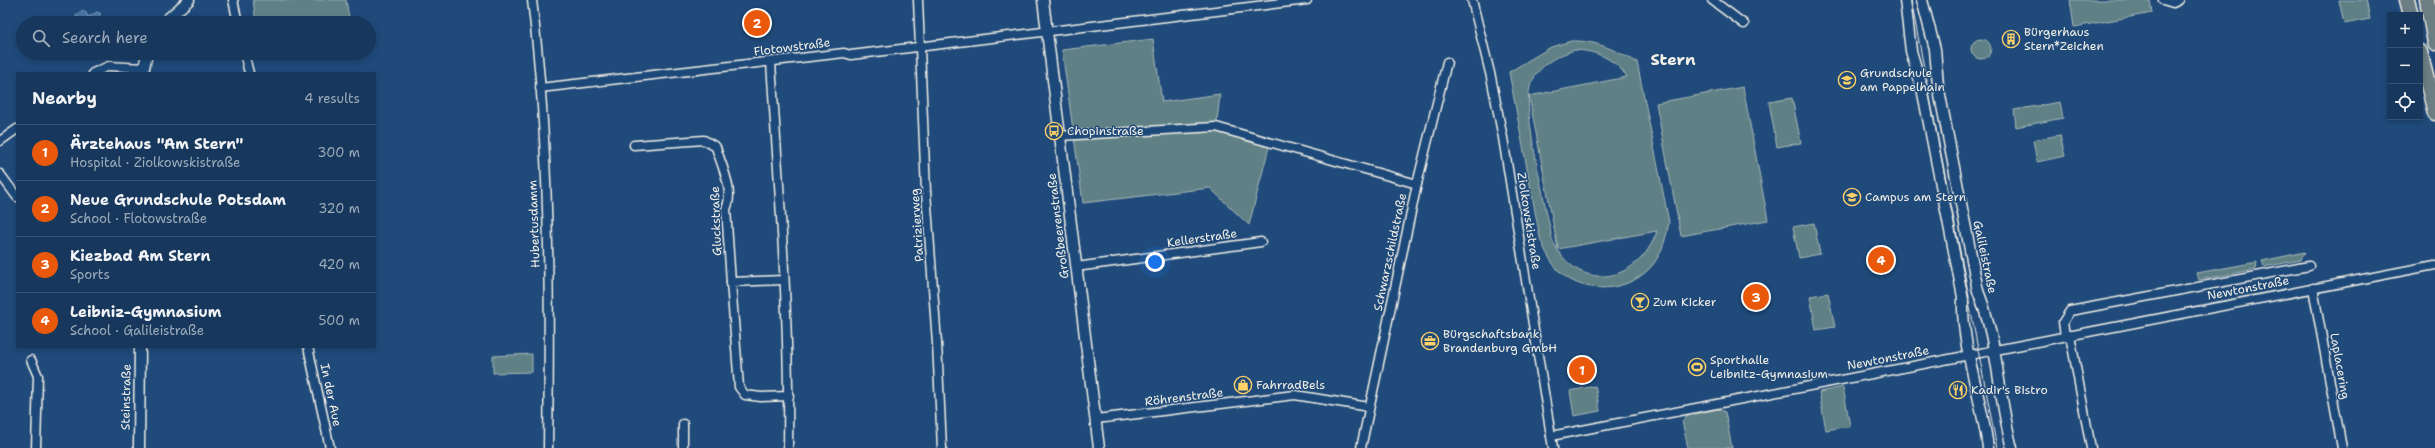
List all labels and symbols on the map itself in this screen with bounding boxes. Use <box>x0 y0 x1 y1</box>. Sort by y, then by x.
pin: 2 <box>744 8 770 38</box>
place label: Bürgerhaus Stern*Zeichen <box>2024 24 2104 54</box>
building icon: Bürgerhaus Stern*Zeichen <box>2001 29 2021 49</box>
street label: Flotowstraße <box>753 34 831 60</box>
district label: Stern <box>1650 49 1696 70</box>
place label: Grundschule am Pappelhain <box>1860 65 1945 95</box>
school or university icon: Grundschule am Pappelhain <box>1837 70 1857 90</box>
bus stop icon: Chopinstraße <box>1044 121 1064 141</box>
place label: Chopinstraße <box>1067 123 1144 139</box>
street label: Ziolkowskistraße <box>1513 171 1545 271</box>
street label: Großbeerenstraße <box>1044 172 1072 280</box>
street label: Hubertusdamm <box>524 180 544 268</box>
street label: Gluckstraße <box>707 186 725 256</box>
school or university icon: Campus am Stern <box>1842 187 1862 207</box>
street label: Patrizierweg <box>906 188 928 262</box>
place label: Campus am Stern <box>1865 189 1966 205</box>
street label: Schwarzschildstraße <box>1370 191 1410 313</box>
street label: Galileistraße <box>1969 219 2001 295</box>
street label: Kellerstraße <box>1166 225 1238 251</box>
pin: 4 <box>1868 245 1894 275</box>
your location <box>1145 252 1165 272</box>
street label: Newtonstraße <box>2206 272 2291 304</box>
pin: 3 <box>1743 282 1769 312</box>
bar icon: Zum Kicker <box>1630 292 1650 312</box>
place label: Zum Kicker <box>1653 294 1717 310</box>
place label: Bürgschaftsbank Brandenburg GmbH <box>1443 326 1557 356</box>
office icon: Bürgschaftsbank Brandenburg GmbH <box>1420 331 1440 351</box>
street label: Laplacering <box>2326 332 2354 400</box>
street label: Newtonstraße <box>1846 342 1931 374</box>
place label: Sporthalle Leibnitz-Gymnasium <box>1710 352 1828 382</box>
pin: 1 <box>1569 355 1595 385</box>
sports icon: Sporthalle Leibnitz-Gymnasium <box>1687 357 1707 377</box>
street label: In der Aue <box>317 362 346 428</box>
street label: Steinstraße <box>117 363 135 430</box>
shop icon: FahrradBels <box>1233 375 1253 395</box>
place label: FahrradBels <box>1256 377 1325 393</box>
restaurant icon: Kadir's Bistro <box>1948 380 1968 400</box>
place label: Kadir's Bistro <box>1971 382 2048 398</box>
street label: Röhrenstraße <box>1144 384 1225 410</box>

